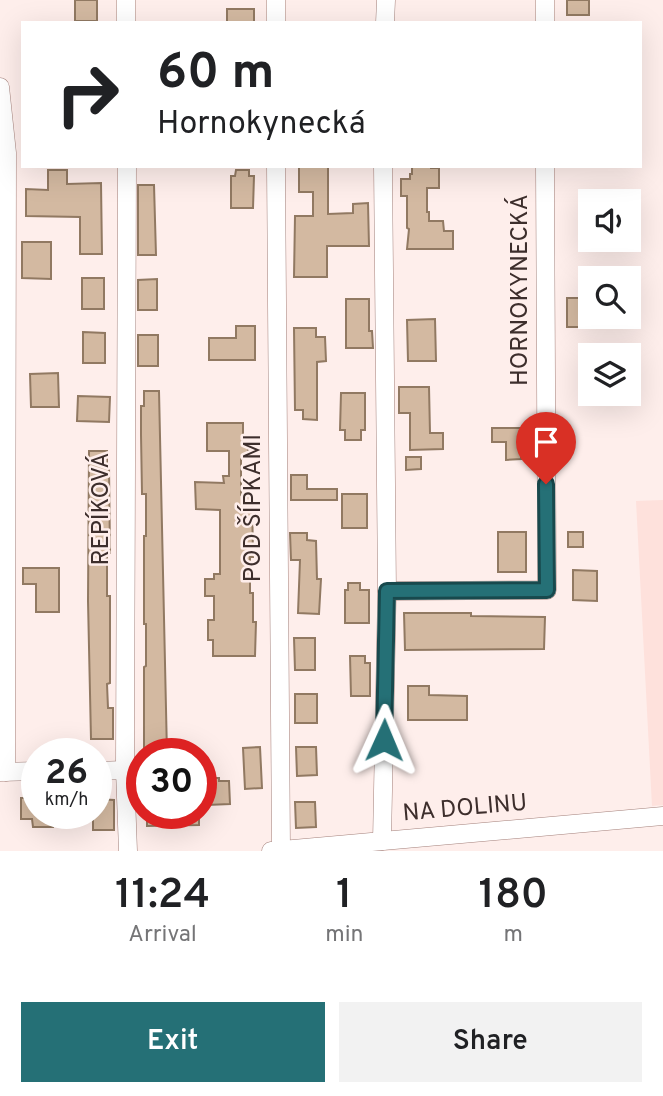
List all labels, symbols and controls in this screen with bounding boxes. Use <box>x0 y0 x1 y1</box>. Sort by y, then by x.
text: 60 m <box>157 44 275 106</box>
icon: right <box>42 49 133 140</box>
text: Hornokynecká <box>157 105 366 145</box>
map controls <box>578 189 641 406</box>
button: sound <box>578 189 641 252</box>
street label: HORNOKYNECKÁ <box>504 194 536 386</box>
button: search <box>578 266 641 329</box>
button: layers <box>578 343 641 406</box>
pin <box>516 412 576 484</box>
icon: arrive <box>527 423 565 461</box>
street label: POD ŠÍPKAMI <box>237 434 269 582</box>
street label: REPÍKOVÁ <box>85 453 117 565</box>
position arrow <box>347 703 421 777</box>
speed limit sign: 30 <box>126 738 217 829</box>
text: 26 <box>45 752 88 796</box>
text: km/h <box>45 789 88 812</box>
street label: NA DOLINU <box>401 789 529 829</box>
text: 11:24 <box>115 870 210 923</box>
text: 1 <box>336 870 353 923</box>
text: 180 <box>479 870 548 923</box>
text: Arrival <box>128 921 197 950</box>
text: min <box>325 921 363 950</box>
text: m <box>503 921 523 950</box>
button: Exit <box>21 1002 325 1082</box>
button: Share <box>339 1002 642 1082</box>

